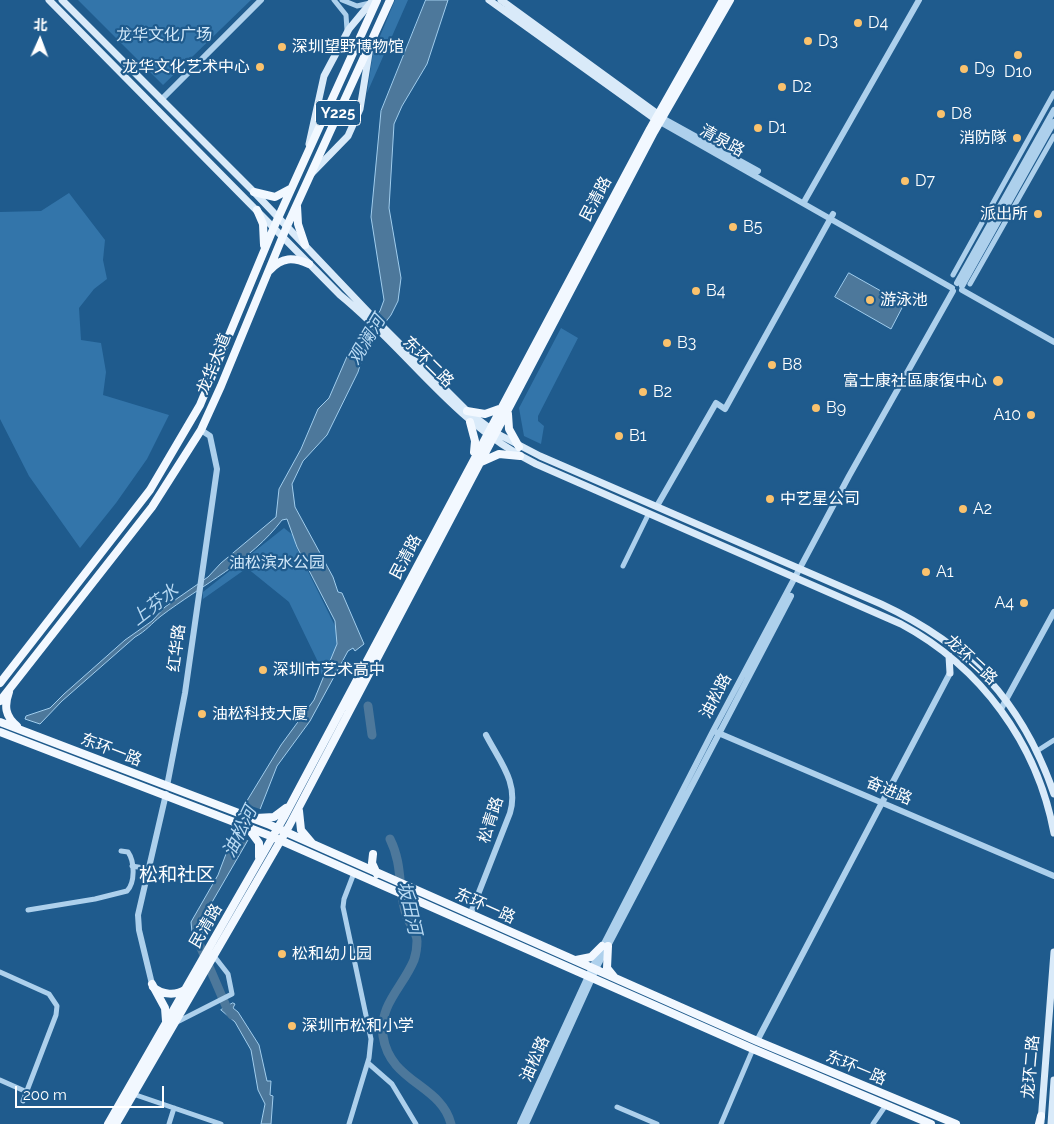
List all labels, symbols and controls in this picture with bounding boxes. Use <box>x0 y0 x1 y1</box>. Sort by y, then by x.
place label: D4 <box>868 13 888 33</box>
north arrow <box>15 15 65 65</box>
text: 北 <box>33 17 48 33</box>
marker: D4 <box>852 17 864 29</box>
park label: 龙华文化广场 <box>116 25 212 45</box>
place label: D3 <box>818 31 838 51</box>
marker: D3 <box>802 35 814 47</box>
place label: 深圳望野博物馆 <box>292 37 404 57</box>
marker: 深圳望野博物馆 <box>276 41 288 53</box>
marker: D10 <box>1012 49 1024 61</box>
place label: 龙华文化艺术中心 <box>122 57 250 77</box>
place label: D9 <box>974 59 995 79</box>
marker: 龙华文化艺术中心 <box>254 61 266 73</box>
place label: D10 <box>1004 62 1032 82</box>
marker: D9 <box>958 63 970 75</box>
place label: D2 <box>792 77 812 97</box>
marker: D2 <box>776 81 788 93</box>
road number: Y225 <box>316 100 360 126</box>
place label: D8 <box>951 104 972 124</box>
marker: D8 <box>935 108 947 120</box>
place label: D1 <box>768 118 786 138</box>
street label: 清泉路 <box>696 121 748 161</box>
marker: D1 <box>752 122 764 134</box>
place label: 消防隊 <box>959 128 1007 148</box>
marker: 消防隊 <box>1011 132 1023 144</box>
place label: D7 <box>915 171 935 191</box>
street label: 民清路 <box>576 173 616 225</box>
marker: D7 <box>899 175 911 187</box>
place label: 派出所 <box>980 204 1028 224</box>
marker: 派出所 <box>1032 208 1044 220</box>
place label: B5 <box>743 217 762 237</box>
marker: B5 <box>727 221 739 233</box>
place label: B4 <box>706 281 725 301</box>
marker: B4 <box>690 285 702 297</box>
place label: 游泳池 <box>880 290 928 310</box>
marker: 游泳池 <box>864 294 876 306</box>
water label: 观澜河 <box>344 311 390 369</box>
street label: 龙华大道 <box>193 331 235 397</box>
street label: 东环二路 <box>399 333 457 391</box>
place label: B3 <box>677 333 696 353</box>
marker: B3 <box>661 337 673 349</box>
place label: B8 <box>782 355 802 375</box>
marker: B8 <box>766 359 778 371</box>
place label: 富士康社區康復中心 <box>843 371 987 391</box>
marker: 富士康社區康復中心 <box>991 374 1005 388</box>
place label: B2 <box>653 382 672 402</box>
marker: B2 <box>637 386 649 398</box>
place label: B9 <box>826 398 846 418</box>
marker: B9 <box>810 402 822 414</box>
place label: A10 <box>994 405 1021 425</box>
marker: A10 <box>1025 409 1037 421</box>
place label: B1 <box>629 426 647 446</box>
marker: B1 <box>613 430 625 442</box>
place label: 中艺星公司 <box>780 489 860 509</box>
marker: 中艺星公司 <box>764 493 776 505</box>
place label: A2 <box>973 499 992 519</box>
marker: A2 <box>957 503 969 515</box>
street label: 民清路 <box>386 531 426 583</box>
park label: 油松滨水公园 <box>229 553 325 573</box>
place label: A1 <box>936 562 954 582</box>
marker: A1 <box>920 566 932 578</box>
water label: 上芬水 <box>127 580 183 630</box>
place label: A4 <box>994 593 1014 613</box>
marker: A4 <box>1018 597 1030 609</box>
street label: 红华路 <box>165 623 189 673</box>
street label: 龙环二路 <box>941 631 1001 689</box>
place label: 深圳市艺术高中 <box>273 660 385 680</box>
marker: 深圳市艺术高中 <box>257 664 269 676</box>
street label: 油松路 <box>696 670 736 722</box>
place label: 油松科技大厦 <box>212 704 308 724</box>
marker: 油松科技大厦 <box>196 708 208 720</box>
street label: 东环一路 <box>78 730 144 770</box>
street label: 奋进路 <box>863 773 915 809</box>
street label: 松青路 <box>474 794 508 846</box>
water label: 油松河 <box>218 803 262 861</box>
district label: 松和社区 <box>139 864 215 886</box>
water label: 坂田河 <box>392 879 426 937</box>
street label: 东环一路 <box>452 884 518 928</box>
street label: 民清路 <box>186 900 226 952</box>
place label: 松和幼儿园 <box>292 944 372 964</box>
marker: 松和幼儿园 <box>276 948 288 960</box>
place label: 深圳市松和小学 <box>302 1016 414 1036</box>
marker: 深圳市松和小学 <box>286 1020 298 1032</box>
street label: 油松路 <box>516 1033 554 1085</box>
street label: 龙环二路 <box>1019 1034 1043 1100</box>
street label: 东环一路 <box>823 1047 889 1089</box>
scale bar <box>18 1076 166 1108</box>
text: 200 m <box>23 1086 67 1104</box>

